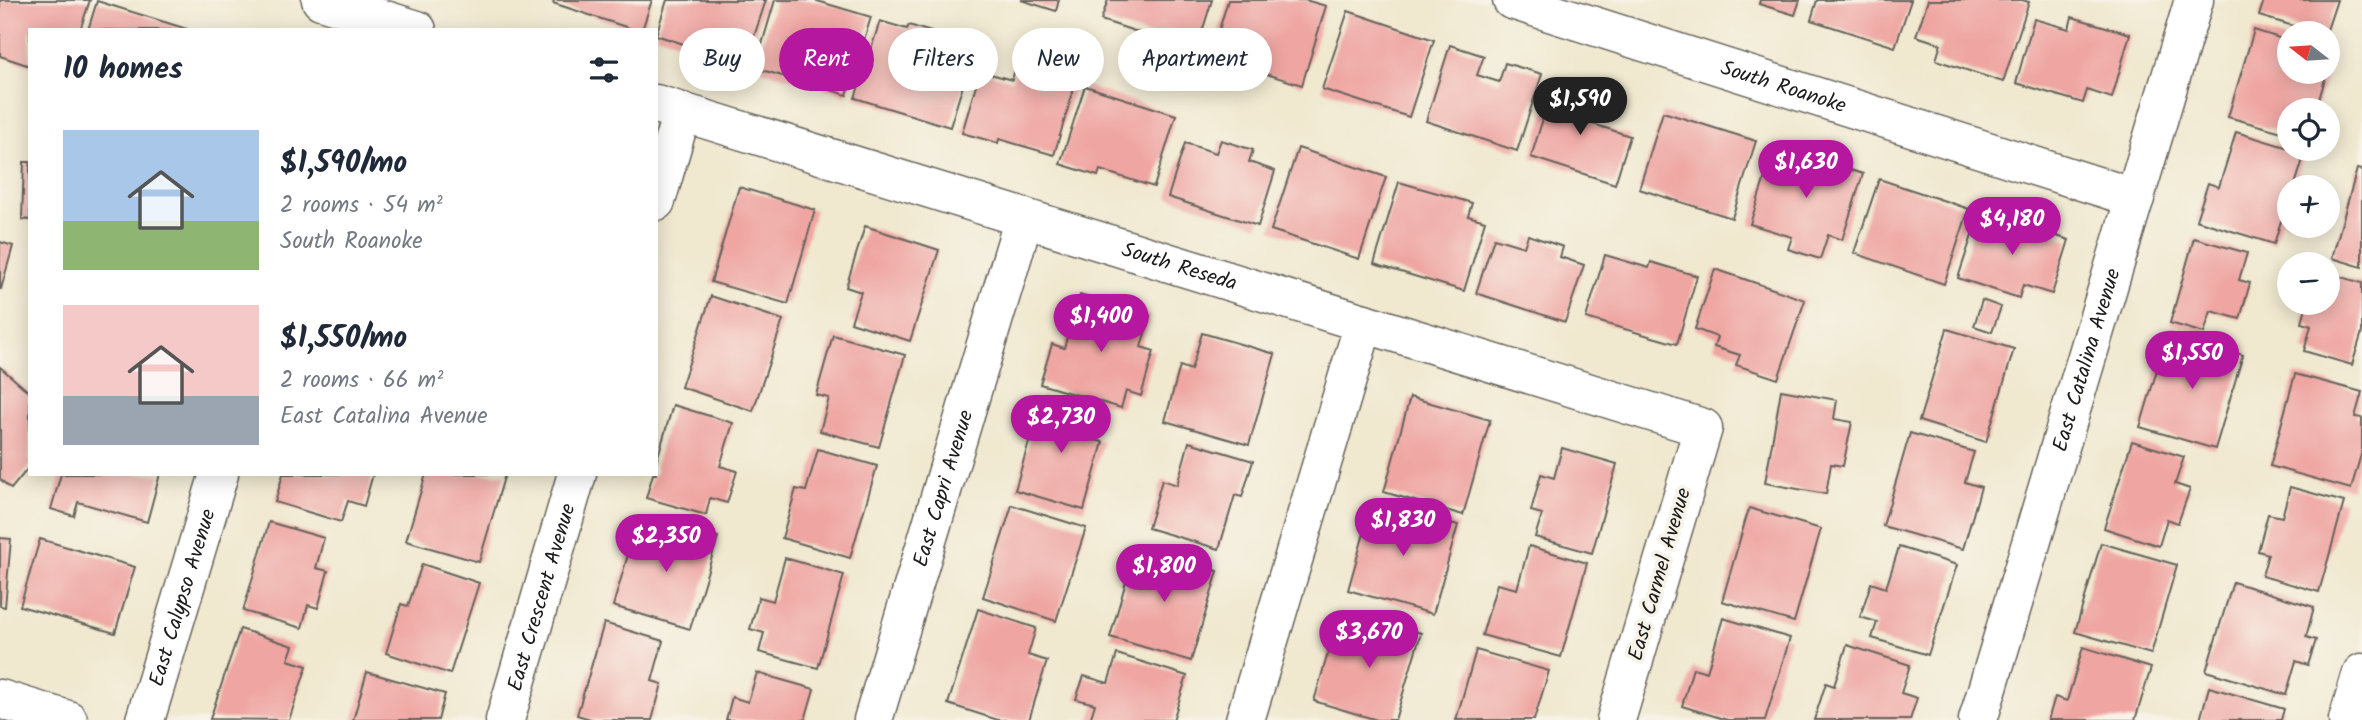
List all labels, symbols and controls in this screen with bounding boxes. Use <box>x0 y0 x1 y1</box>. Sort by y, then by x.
north arrow <box>2277 21 2340 84</box>
map controls <box>2277 21 2340 315</box>
chip: Buy <box>679 28 765 91</box>
chip: Rent <box>779 28 874 91</box>
chip: Filters <box>888 28 998 91</box>
chip: New <box>1012 28 1104 91</box>
chip: Apartment <box>1118 28 1272 91</box>
text: 10 homes <box>63 46 183 94</box>
icon: filters <box>585 51 623 89</box>
street label: South Roanoke <box>1716 52 1851 123</box>
pin: $1,590 <box>1523 78 1637 137</box>
text: $1,590 <box>1549 82 1611 118</box>
button: locate <box>2277 98 2340 161</box>
text: $1,590/mo <box>280 140 407 188</box>
pin: $1,630 <box>1749 140 1863 200</box>
text: $1,630 <box>1774 145 1838 181</box>
icon: home <box>119 158 203 242</box>
button: + <box>2277 175 2340 238</box>
text: 2 rooms · 54 m² <box>280 188 443 224</box>
pin: $4,180 <box>1955 198 2069 257</box>
text: $4,180 <box>1980 202 2044 238</box>
text: South Roanoke <box>280 224 423 260</box>
street label: South Reseda <box>1117 234 1241 301</box>
button: − <box>2277 252 2340 315</box>
street label: East Catalina Avenue <box>2044 264 2131 456</box>
pin: $1,400 <box>1044 294 1158 354</box>
text: $1,400 <box>1070 299 1132 335</box>
text: $1,550/mo <box>280 315 407 363</box>
pin: $1,550 <box>2135 332 2249 391</box>
icon: home <box>119 333 203 417</box>
text: $1,550 <box>2161 336 2223 372</box>
text: 2 rooms · 66 m² <box>280 363 443 399</box>
pin: $2,730 <box>1004 396 1118 455</box>
text: East Catalina Avenue <box>280 399 488 435</box>
text: $2,730 <box>1027 400 1095 436</box>
street label: East Capri Avenue <box>905 406 983 571</box>
street label: East Carmel Avenue <box>1620 484 1701 665</box>
pin: $1,830 <box>1346 498 1460 558</box>
street label: East Crescent Avenue <box>499 499 586 695</box>
text: $1,830 <box>1371 503 1435 539</box>
street label: East Calypso Avenue <box>141 505 226 691</box>
pin: $2,350 <box>609 514 723 574</box>
text: $2,350 <box>631 519 701 555</box>
pin: $1,800 <box>1107 544 1221 604</box>
text: $1,800 <box>1132 549 1196 585</box>
pin: $3,670 <box>1312 610 1426 670</box>
text: $3,670 <box>1335 615 1403 651</box>

